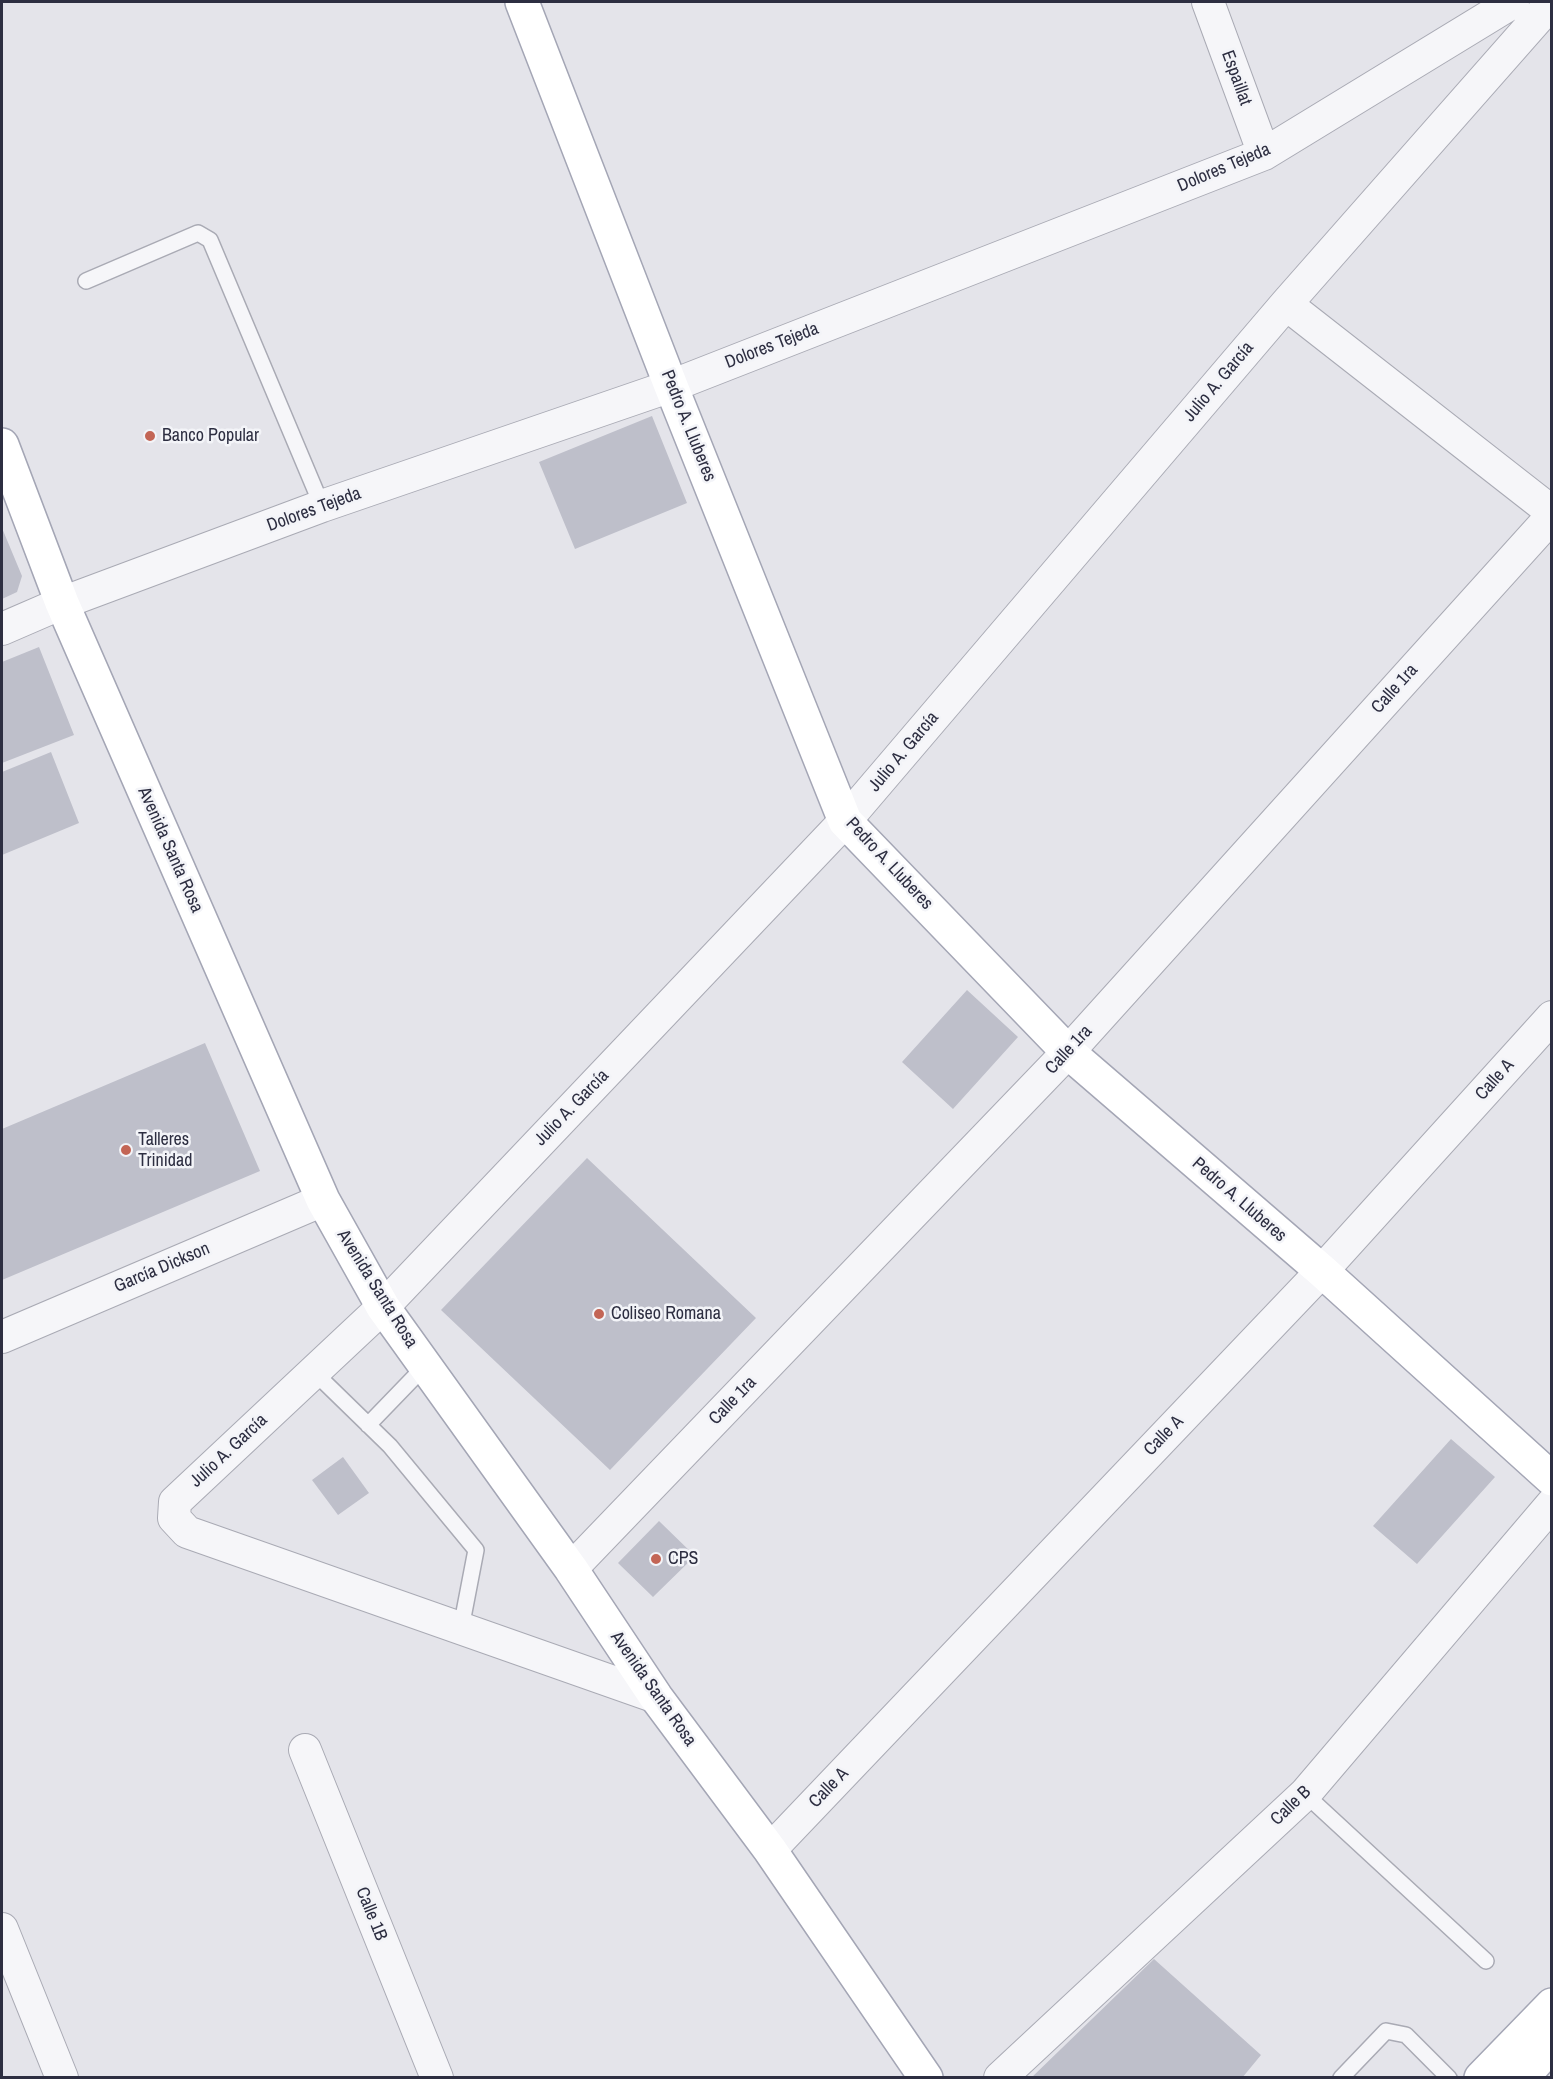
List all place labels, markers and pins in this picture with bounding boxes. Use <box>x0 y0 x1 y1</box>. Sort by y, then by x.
place label: Banco Popular <box>162 425 259 447</box>
marker: Banco Popular <box>143 429 157 443</box>
place label: Talleres Trinidad <box>138 1129 192 1172</box>
marker: Talleres Trinidad <box>119 1143 133 1157</box>
place label: Coliseo Romana <box>611 1303 721 1325</box>
marker: Coliseo Romana <box>592 1307 606 1321</box>
place label: CPS <box>668 1548 698 1570</box>
marker: CPS <box>649 1552 663 1566</box>

